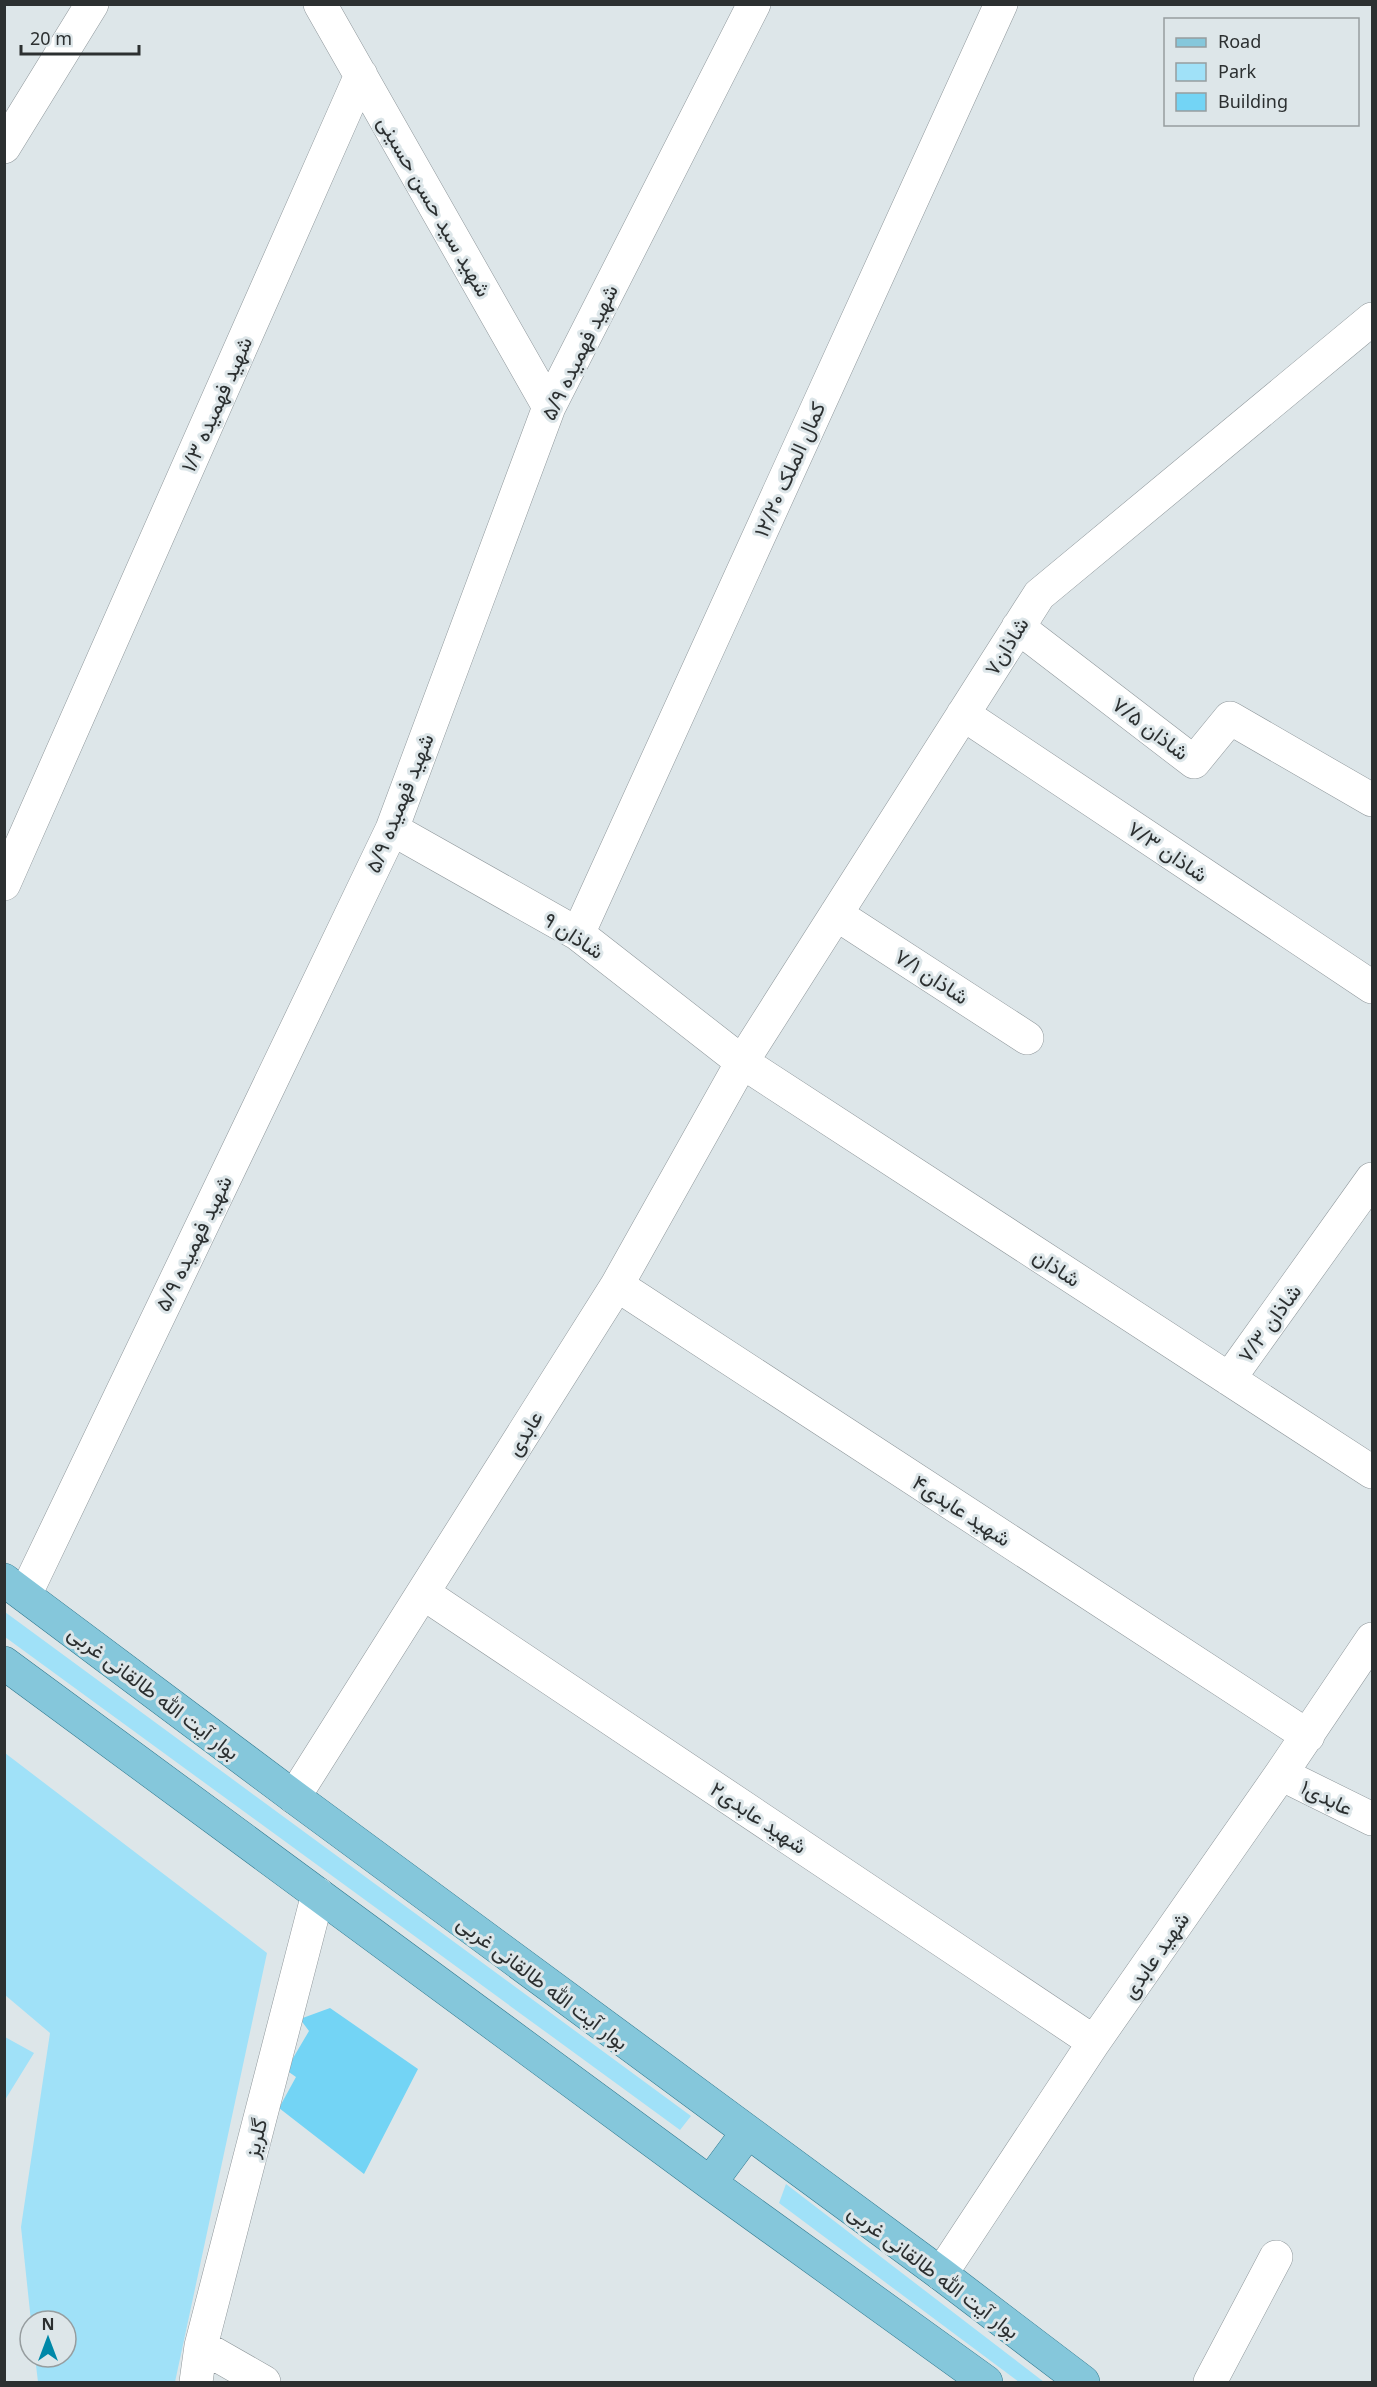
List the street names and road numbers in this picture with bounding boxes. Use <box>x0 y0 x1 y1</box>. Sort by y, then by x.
street label: شهید سید حسن حسینی <box>372 110 498 302</box>
street label: شهید فهمیده ۵/۹ <box>534 279 624 425</box>
street label: شهید فهمیده ۱/۳ <box>174 332 258 476</box>
street label: کمال الملک ۱۲/۲۰ <box>747 397 831 541</box>
street label: شاذان۷ <box>977 612 1035 680</box>
street label: شاذان ۷/۵ <box>1107 690 1195 766</box>
street label: شهید فهمیده ۵/۹ <box>358 729 440 877</box>
street label: شاذان ۷/۳ <box>1123 814 1213 888</box>
street label: شاذان ۹ <box>538 905 610 965</box>
street label: شاذان ۷/۱ <box>890 942 974 1010</box>
street label: شهید فهمیده ۵/۹ <box>148 1170 238 1316</box>
street label: شاذان <box>1028 1241 1086 1293</box>
street label: شاذان ۷/۳ <box>1231 1278 1307 1368</box>
street label: عابدی <box>499 1405 549 1461</box>
street label: شهید عابدی۴ <box>907 1468 1017 1552</box>
street label: بوار آیت الله طالقانی غربی <box>63 1618 245 1766</box>
street label: عابدی۱ <box>1296 1772 1358 1822</box>
street label: شهید عابدی۲ <box>705 1774 813 1860</box>
street label: شهید عابدی <box>1115 1906 1195 2004</box>
street label: بوار آیت الله طالقانی غربی <box>452 1908 634 2056</box>
street label: گلریز <box>236 2115 273 2162</box>
street label: بوار آیت الله طالقانی غربی <box>843 2197 1025 2345</box>

